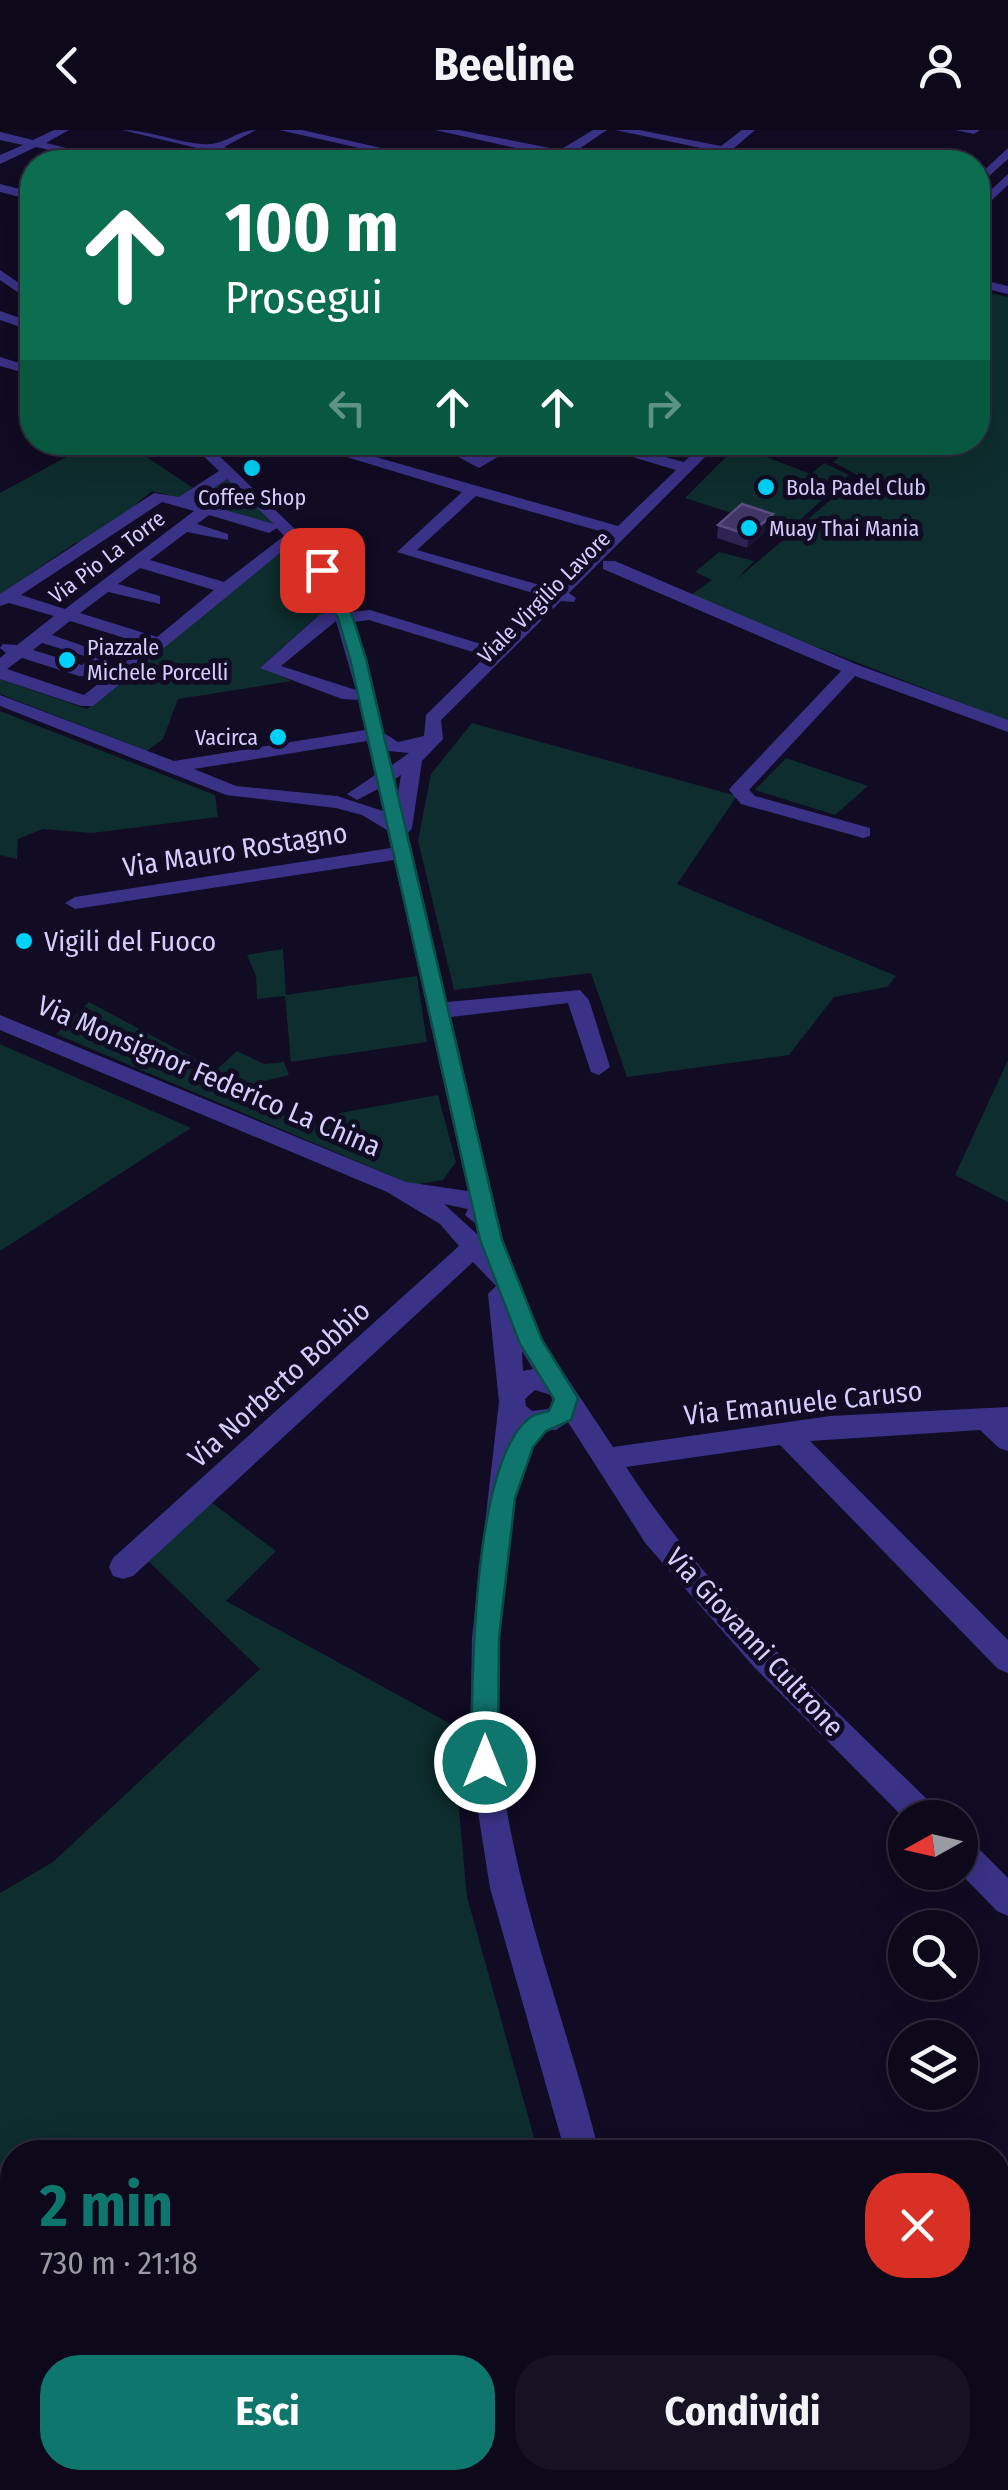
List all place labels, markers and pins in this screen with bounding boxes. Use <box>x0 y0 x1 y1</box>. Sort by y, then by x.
marker: Coffee Shop <box>241 457 263 479</box>
place label: Bola Padel Club <box>786 474 926 501</box>
marker: Bola Padel Club <box>755 476 777 498</box>
place label: Coffee Shop <box>198 484 306 511</box>
place label: Muay Thai Mania <box>769 515 919 542</box>
marker: Muay Thai Mania <box>738 517 760 539</box>
pin <box>280 528 365 613</box>
place label: Piazzale Michele Porcelli <box>87 634 228 686</box>
marker: Piazzale Michele Porcelli <box>56 649 78 671</box>
place label: Vacirca <box>195 724 258 751</box>
marker: Vacirca <box>267 726 289 748</box>
place label: Vigili del Fuoco <box>44 925 216 958</box>
marker: Vigili del Fuoco <box>13 930 35 952</box>

